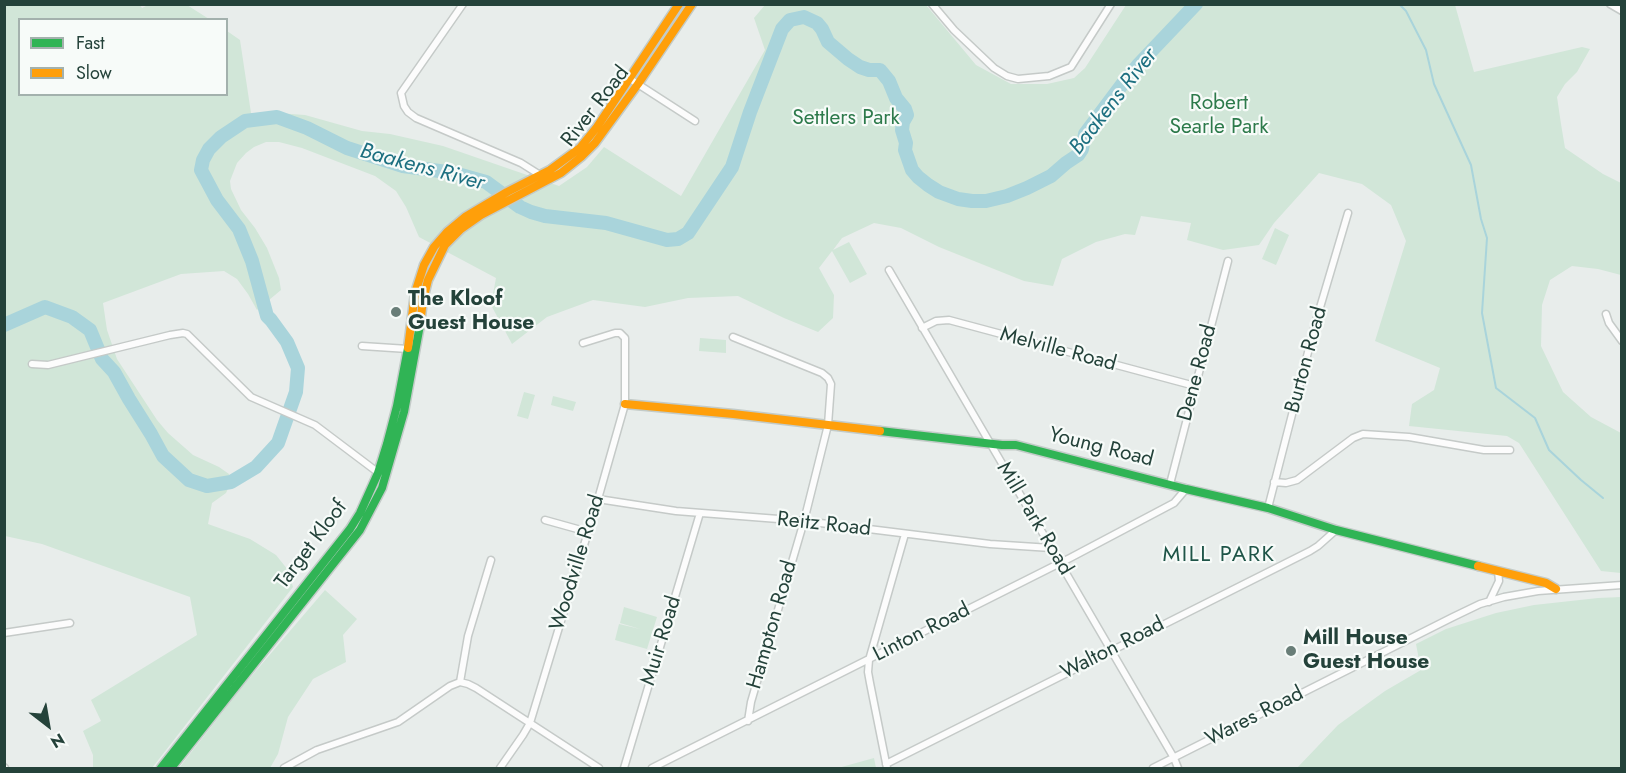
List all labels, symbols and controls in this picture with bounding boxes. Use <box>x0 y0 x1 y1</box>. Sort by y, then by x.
legend <box>18 18 228 96</box>
text: Fast <box>76 30 105 56</box>
water label: Baakens River <box>1064 44 1164 160</box>
text: Slow <box>76 60 112 86</box>
street label: River Road <box>557 62 635 152</box>
park label: Robert Searle Park <box>1170 91 1268 141</box>
park label: Settlers Park <box>792 106 900 132</box>
water label: Baakens River <box>357 139 487 197</box>
place label: The Kloof Guest House <box>408 287 534 337</box>
street label: Burton Road <box>1281 304 1333 416</box>
marker: The Kloof Guest House <box>389 305 403 319</box>
street label: Melville Road <box>997 322 1119 378</box>
street label: Dene Road <box>1173 322 1223 424</box>
street label: Young Road <box>1046 423 1156 473</box>
street label: Mill Park Road <box>990 458 1078 580</box>
street label: Woodville Road <box>545 492 611 634</box>
street label: Target Kloof <box>271 496 353 594</box>
street label: Reitz Road <box>776 508 872 542</box>
district label: MILL PARK <box>1163 543 1275 569</box>
street label: Hampton Road <box>743 558 803 692</box>
street label: Muir Road <box>636 593 688 689</box>
street label: Linton Road <box>869 598 975 668</box>
street label: Walton Road <box>1057 612 1169 686</box>
place label: Mill House Guest House <box>1303 626 1429 676</box>
marker: Mill House Guest House <box>1284 644 1298 658</box>
street label: Wares Road <box>1202 682 1308 752</box>
north arrow <box>18 695 78 755</box>
text: N <box>46 728 69 754</box>

